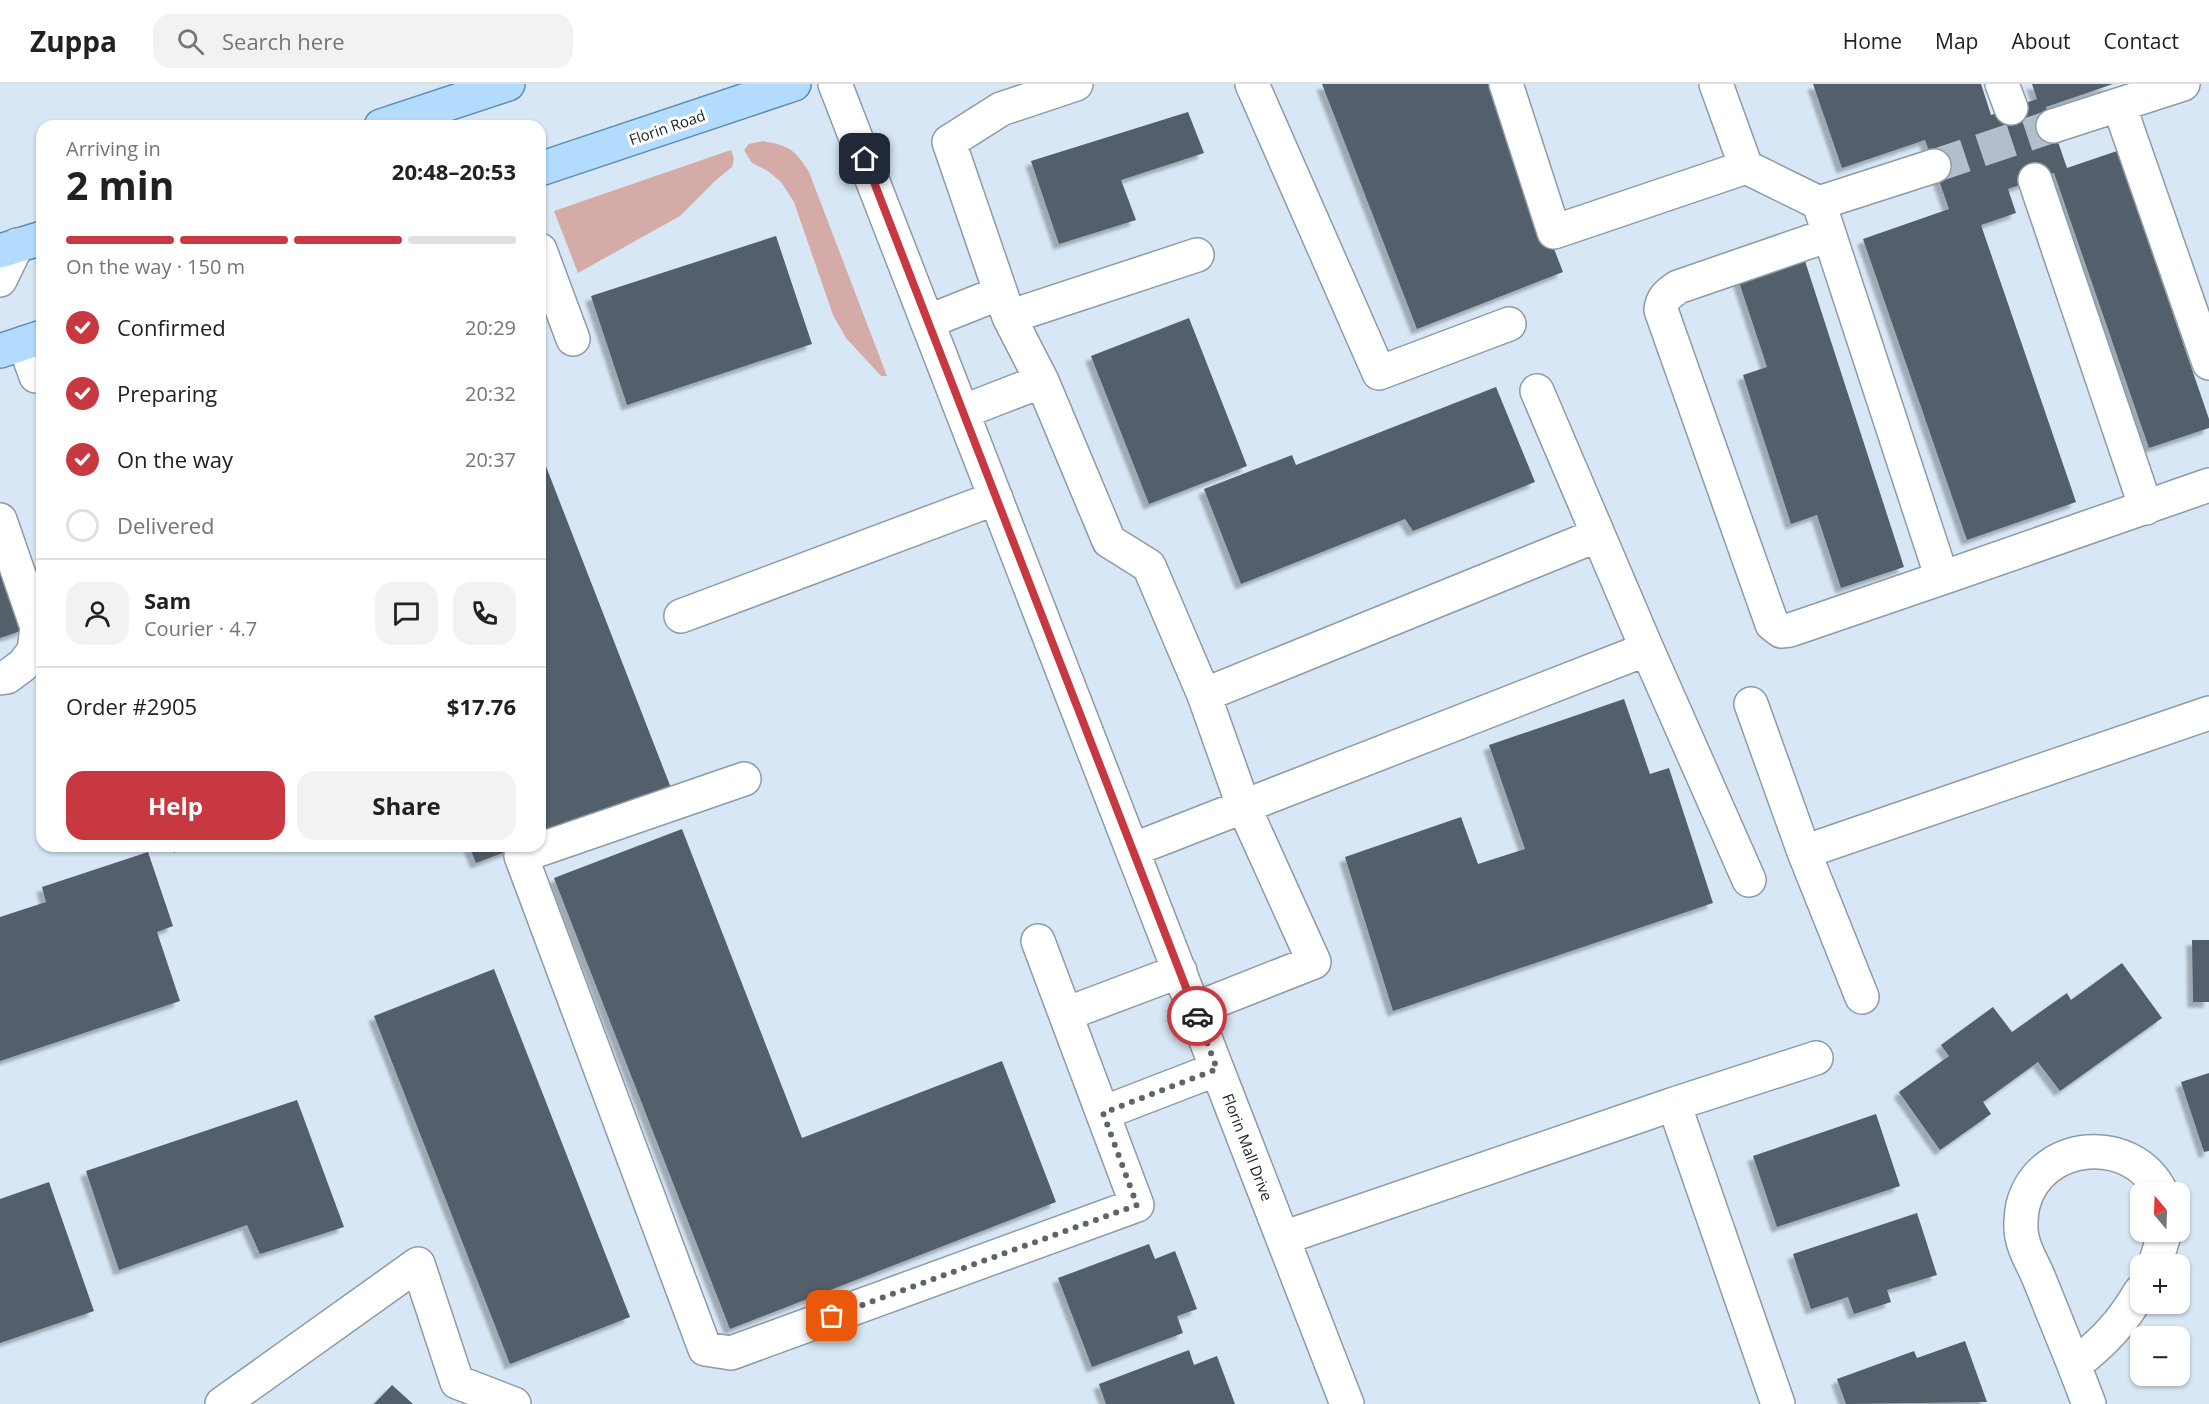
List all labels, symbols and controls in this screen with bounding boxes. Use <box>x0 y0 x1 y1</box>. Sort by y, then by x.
search box <box>153 14 573 68</box>
text: Zuppa <box>30 22 117 60</box>
icon: search <box>174 25 207 58</box>
text: Search here <box>222 26 345 56</box>
text: Home <box>1843 27 1902 55</box>
text: Map <box>1935 27 1978 55</box>
text: About <box>2011 27 2071 55</box>
text: Contact <box>2104 27 2179 55</box>
street label: Florin Road <box>626 105 708 149</box>
pin <box>839 133 890 184</box>
text: Arriving in <box>66 135 161 162</box>
icon: home <box>848 142 881 175</box>
text: 20:48–20:53 <box>392 156 516 186</box>
text: 2 min <box>66 158 174 211</box>
text: On the way · 150 m <box>66 253 245 280</box>
icon: check <box>66 311 99 344</box>
text: Confirmed <box>117 312 226 342</box>
text: 20:29 <box>465 314 516 341</box>
icon: check <box>66 377 99 410</box>
text: Preparing <box>117 378 217 408</box>
text: 20:32 <box>465 380 516 407</box>
icon: check <box>66 443 99 476</box>
text: On the way <box>117 444 233 474</box>
text: 20:37 <box>465 446 516 473</box>
text: Delivered <box>117 510 215 540</box>
button: person <box>66 582 129 645</box>
button: chat <box>375 582 438 645</box>
button: phone <box>453 582 516 645</box>
text: Sam <box>144 585 191 615</box>
text: Courier · 4.7 <box>144 615 257 642</box>
text: Order #2905 <box>66 691 197 721</box>
text: $17.76 <box>447 691 516 721</box>
button: Help <box>66 771 285 840</box>
button: Share <box>297 771 516 840</box>
courier <box>1167 986 1227 1046</box>
icon: car <box>1181 1000 1214 1033</box>
street label: Florin Mall Drive <box>1218 1090 1278 1204</box>
north arrow <box>2130 1182 2190 1242</box>
map controls <box>2130 1182 2190 1386</box>
button: + <box>2130 1254 2190 1314</box>
pin <box>806 1290 857 1341</box>
icon: bag <box>815 1299 848 1332</box>
button: − <box>2130 1326 2190 1386</box>

